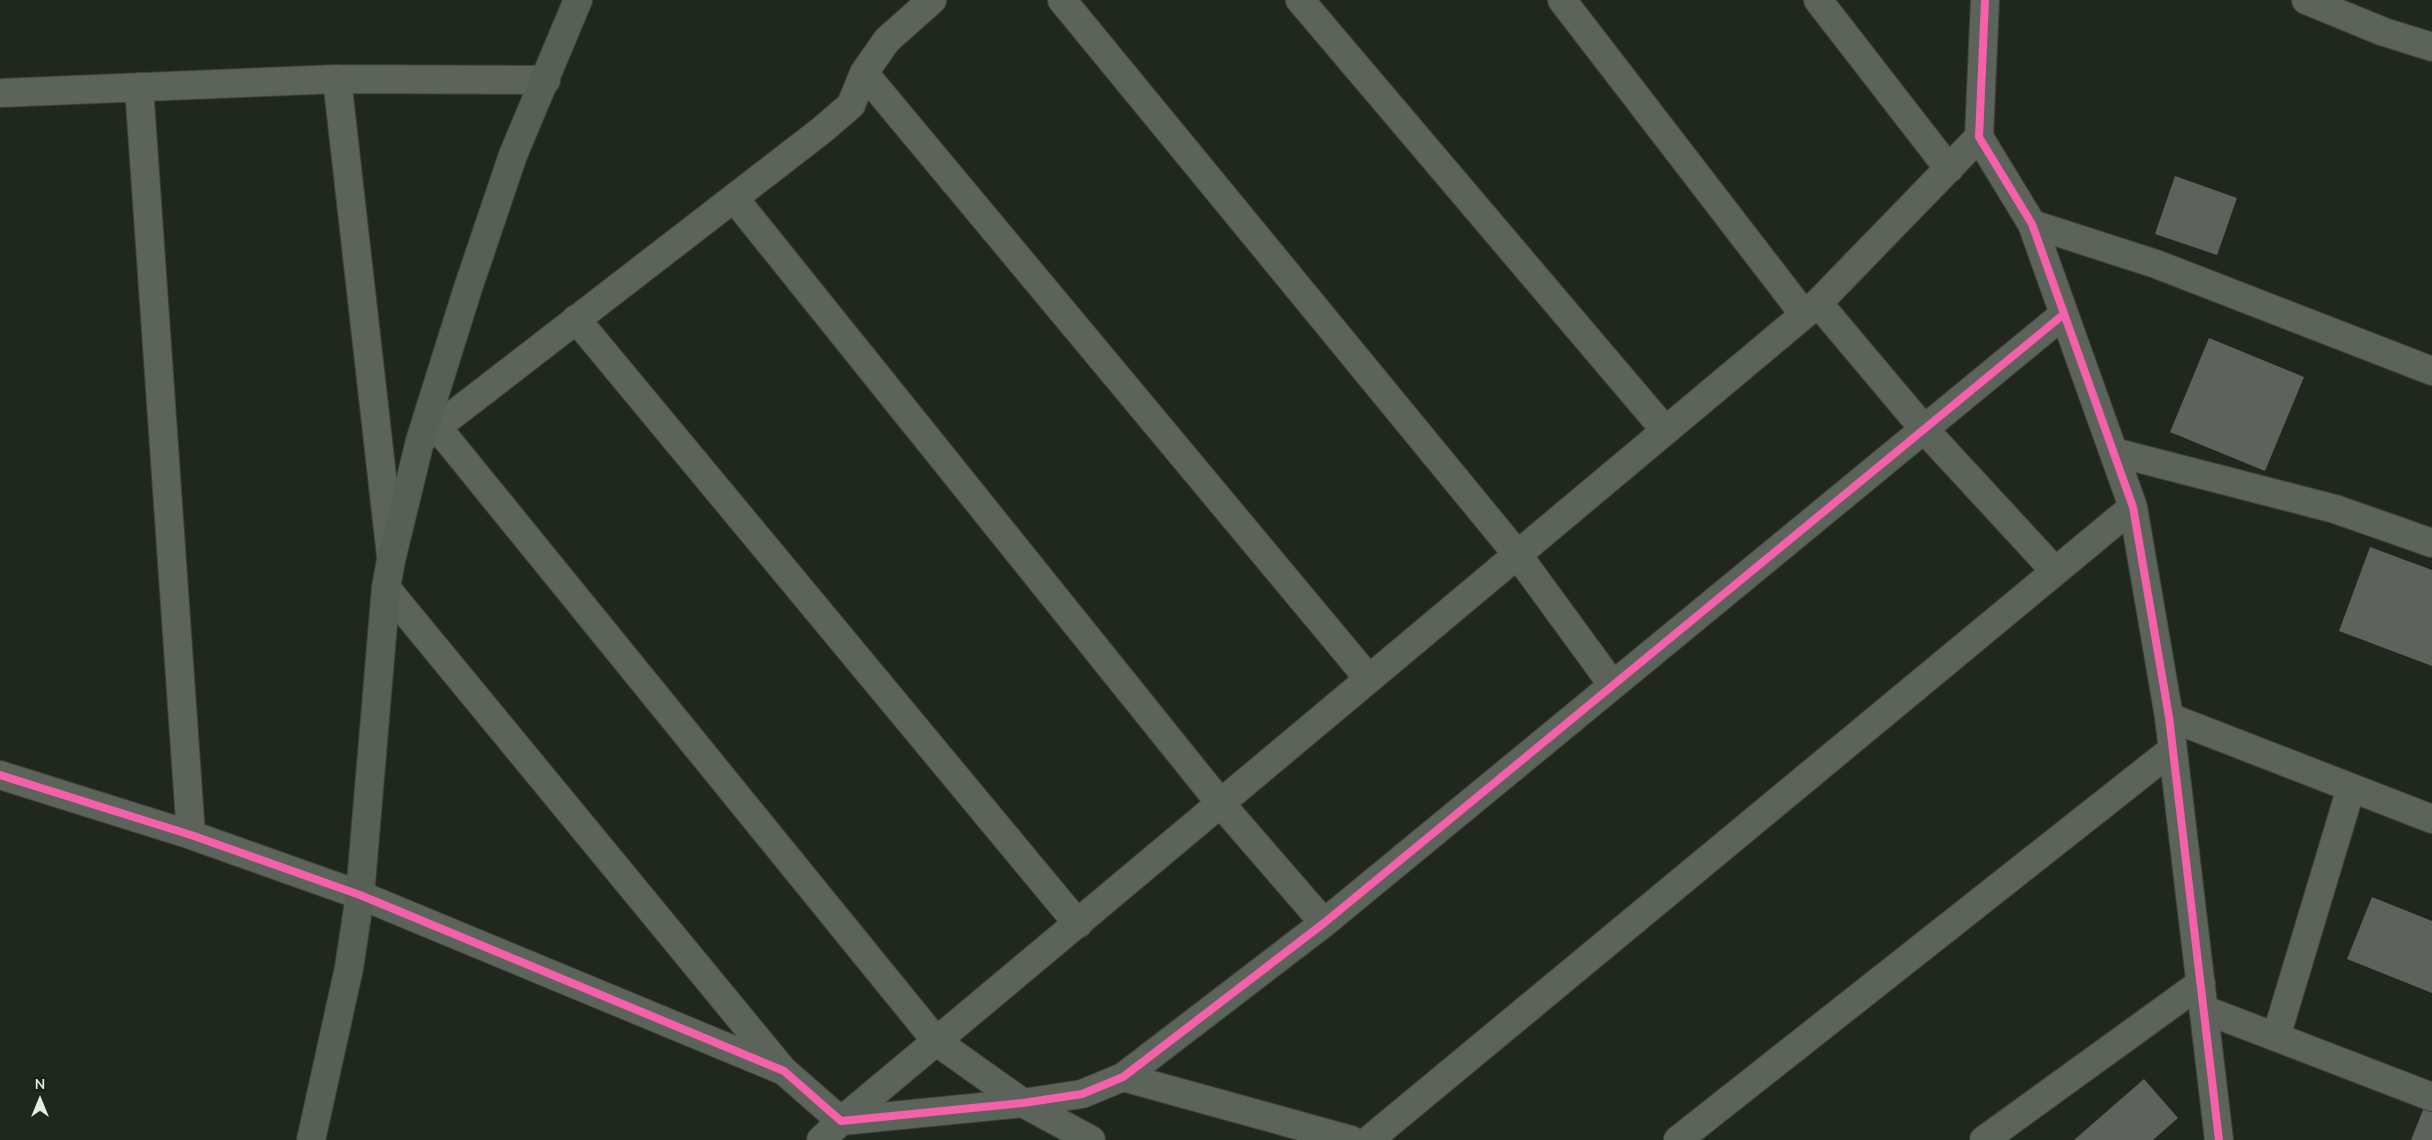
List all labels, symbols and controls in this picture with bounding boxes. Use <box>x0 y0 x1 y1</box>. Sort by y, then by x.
north arrow <box>15 1075 65 1125</box>
text: N <box>35 1075 45 1094</box>

